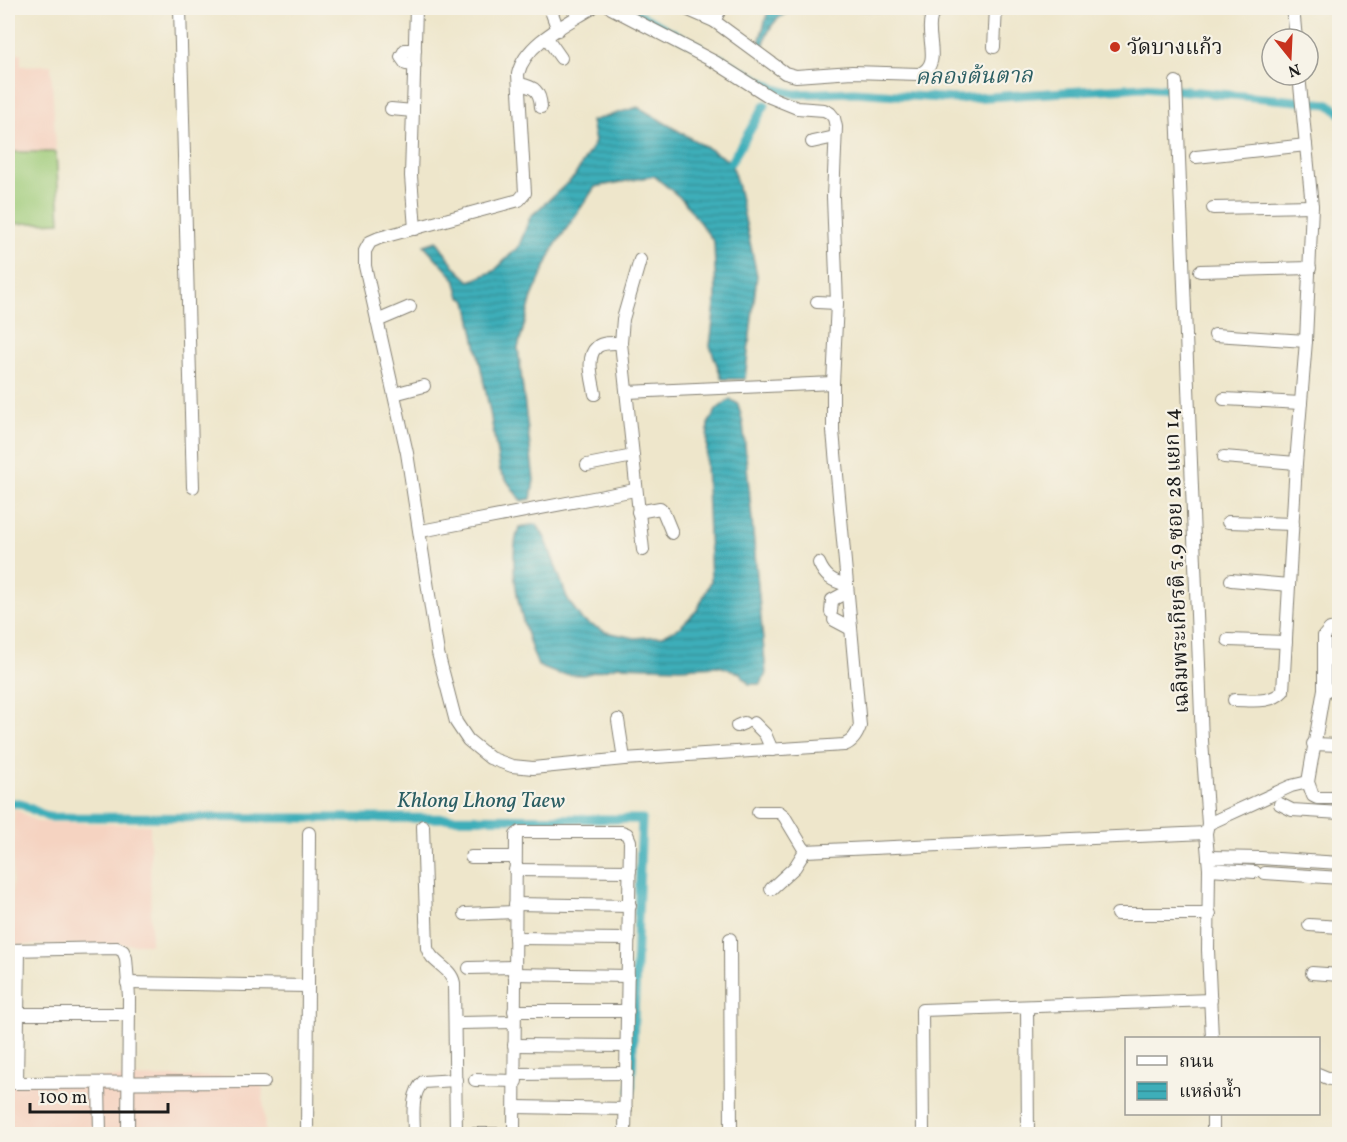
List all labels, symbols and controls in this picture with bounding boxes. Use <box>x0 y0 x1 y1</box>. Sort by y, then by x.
north arrow <box>1260 27 1320 87</box>
place label: วัดบางแก้ว <box>1127 34 1223 63</box>
marker: วัดบางแก้ว <box>1108 40 1122 54</box>
text: N <box>1285 57 1303 82</box>
water label: คลองต้นตาล <box>915 61 1034 94</box>
street label: เฉลิมพระเกียรติ ร.9 ซอย 28 แยก 14 <box>1158 408 1197 714</box>
water label: Khlong Lhong Taew <box>397 786 565 817</box>
legend <box>1125 1037 1320 1115</box>
text: ถนน <box>1179 1050 1214 1075</box>
scale bar <box>30 1076 168 1114</box>
text: แหล่งน้ำ <box>1179 1077 1242 1105</box>
text: 100 m <box>39 1086 88 1111</box>

